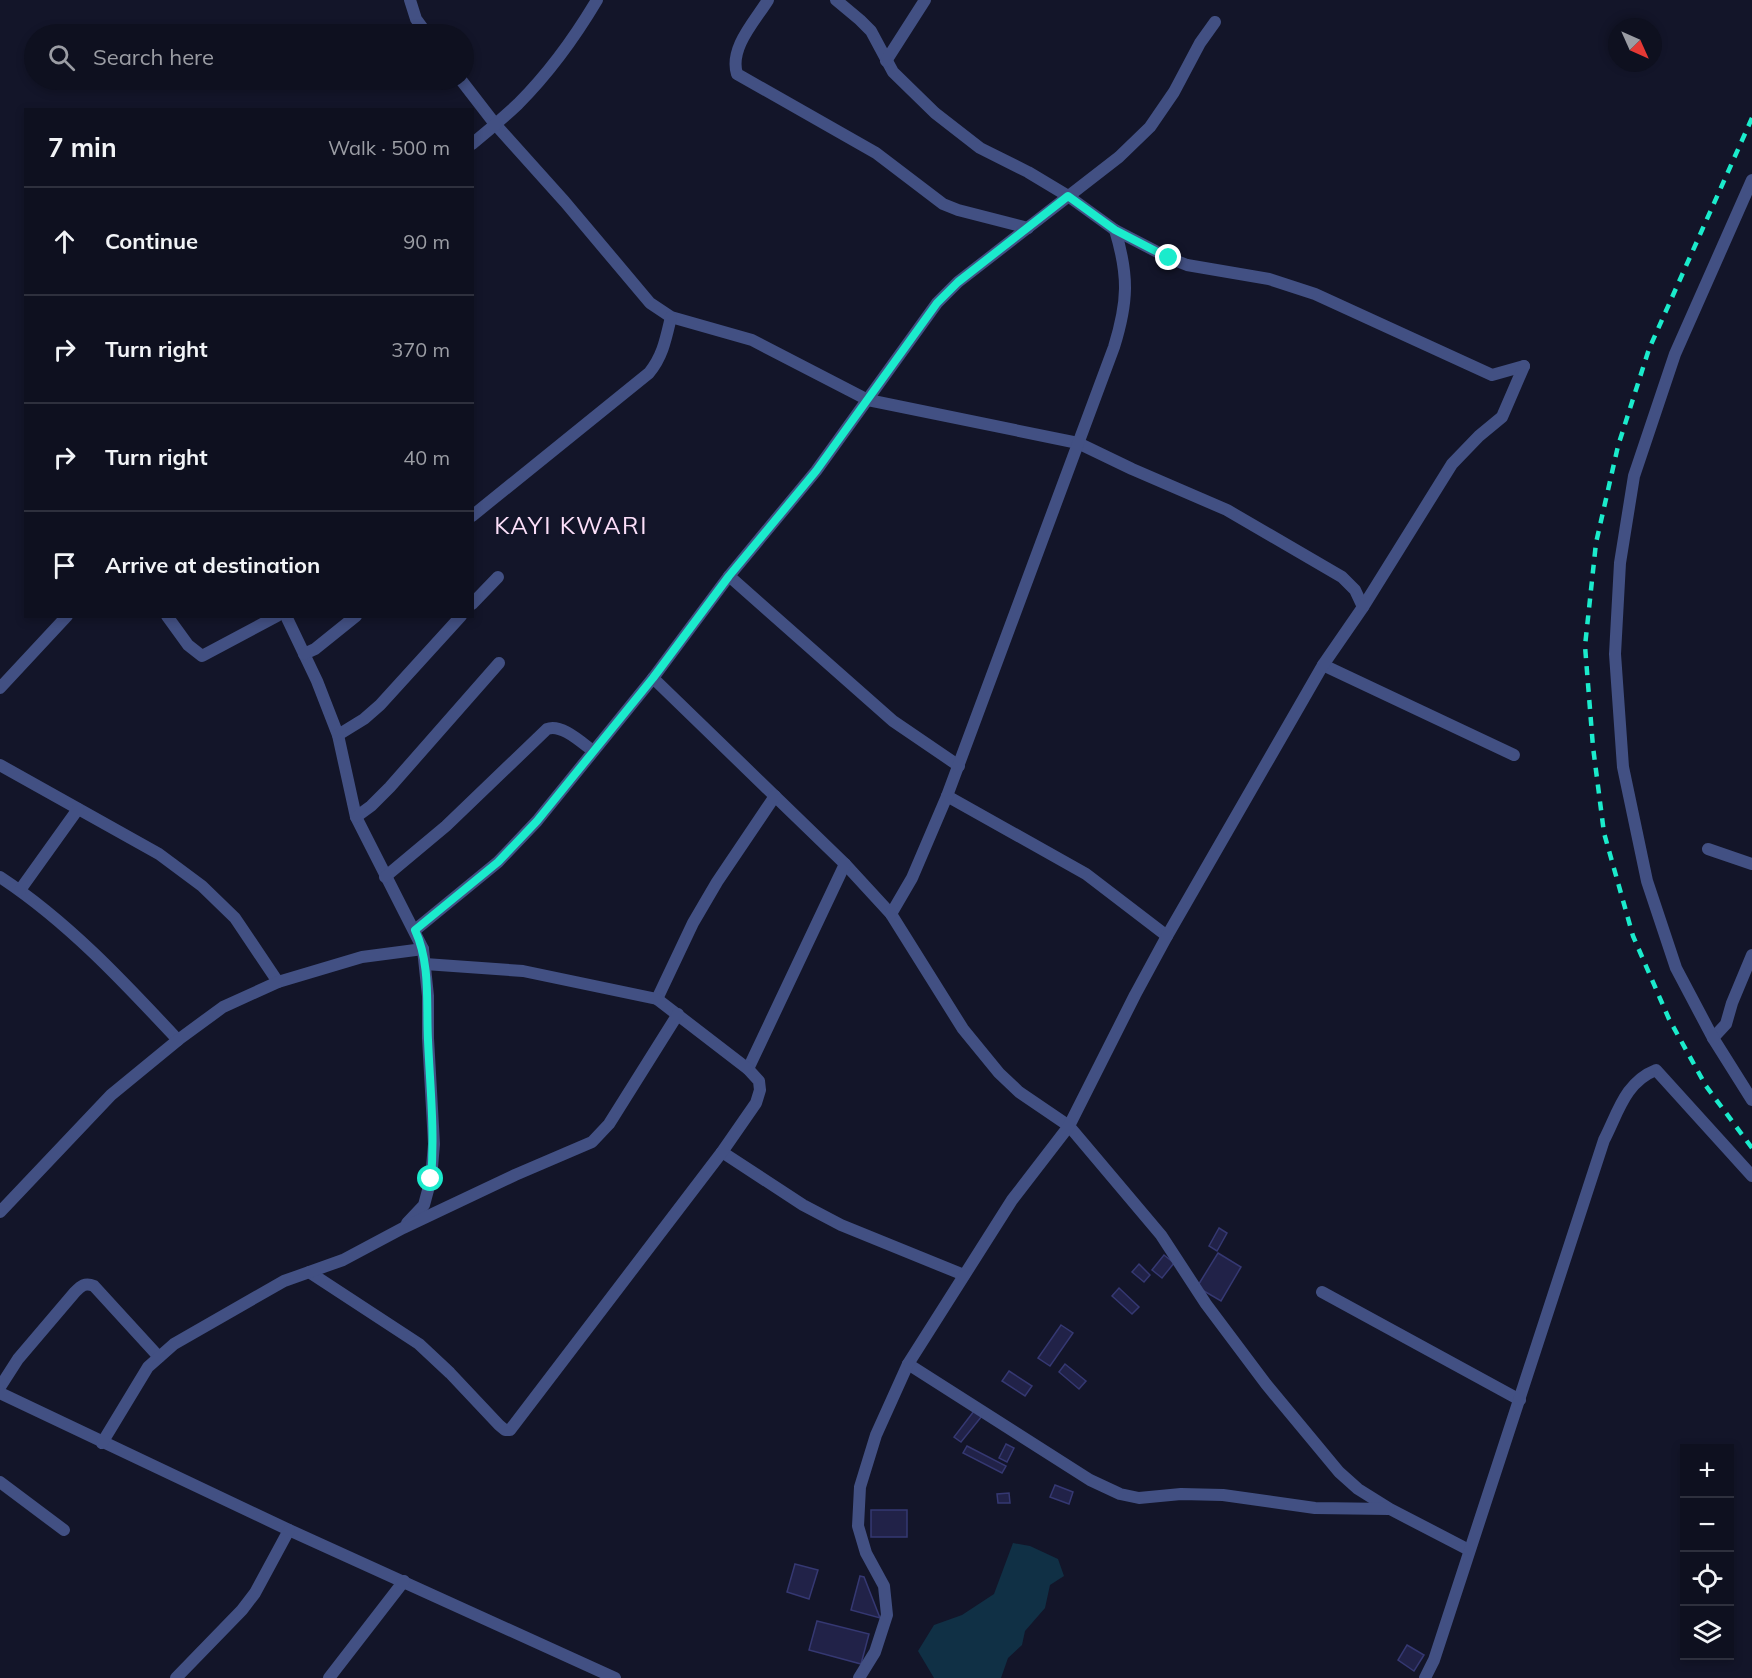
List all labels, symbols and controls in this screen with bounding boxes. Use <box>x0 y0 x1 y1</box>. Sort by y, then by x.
north arrow <box>1608 18 1662 72</box>
search box <box>24 24 474 90</box>
icon: search <box>45 41 78 74</box>
text: Search here <box>93 43 214 71</box>
text: 7 min <box>48 131 117 164</box>
text: Walk · 500 m <box>328 135 450 160</box>
icon: ahead <box>48 225 81 258</box>
text: Continue <box>105 227 198 255</box>
text: 90 m <box>403 229 450 254</box>
route end <box>1155 244 1181 270</box>
icon: right <box>48 333 81 366</box>
text: Turn right <box>105 335 208 363</box>
text: 370 m <box>391 337 450 362</box>
icon: right <box>48 441 81 474</box>
text: Turn right <box>105 443 208 471</box>
text: 40 m <box>403 445 450 470</box>
district label: KAYI KWARI <box>494 510 648 540</box>
icon: arrive <box>48 549 81 582</box>
text: Arrive at destination <box>105 551 320 579</box>
route start <box>417 1165 443 1191</box>
map controls <box>1680 1444 1734 1660</box>
button: + <box>1680 1444 1734 1498</box>
button: − <box>1680 1498 1734 1552</box>
button: locate <box>1680 1552 1734 1606</box>
button: layers <box>1680 1606 1734 1660</box>

